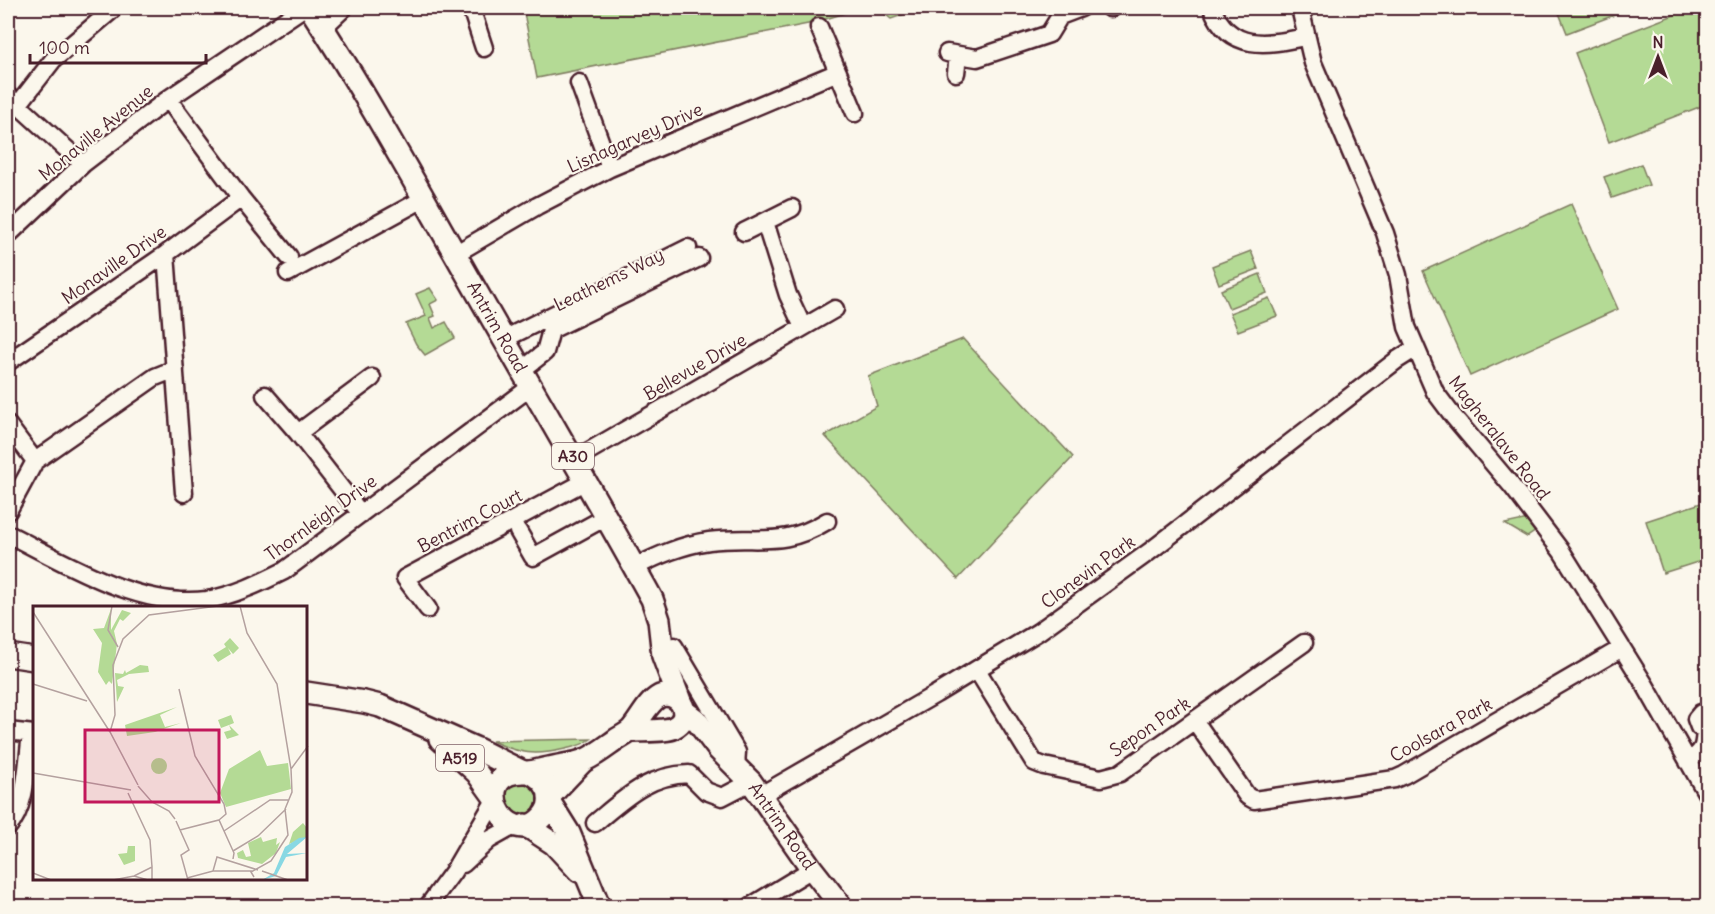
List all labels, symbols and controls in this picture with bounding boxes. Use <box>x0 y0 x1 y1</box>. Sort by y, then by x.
scale bar <box>30 27 206 65</box>
north arrow <box>1628 27 1688 87</box>
text: N <box>1652 32 1664 52</box>
text: 100 m <box>39 36 90 59</box>
street label: Monaville Avenue <box>34 79 157 186</box>
street label: Lisnagarvey Drive <box>564 97 706 178</box>
street label: Monaville Drive <box>57 220 171 309</box>
street label: Leathems Way <box>550 243 668 316</box>
street label: Antrim Road <box>462 277 533 377</box>
street label: Bellevue Drive <box>639 328 750 405</box>
street label: Magheralave Road <box>1444 371 1555 505</box>
road number: A30 <box>552 443 594 469</box>
street label: Thornleigh Drive <box>260 469 381 566</box>
street label: Bentrim Court <box>414 483 526 558</box>
street label: Clonevin Park <box>1036 530 1139 613</box>
inset map <box>33 606 308 881</box>
street label: Sepon Park <box>1105 691 1194 762</box>
street label: Coolsara Park <box>1386 692 1496 767</box>
road number: A519 <box>436 745 484 771</box>
street label: Antrim Road <box>744 778 821 874</box>

